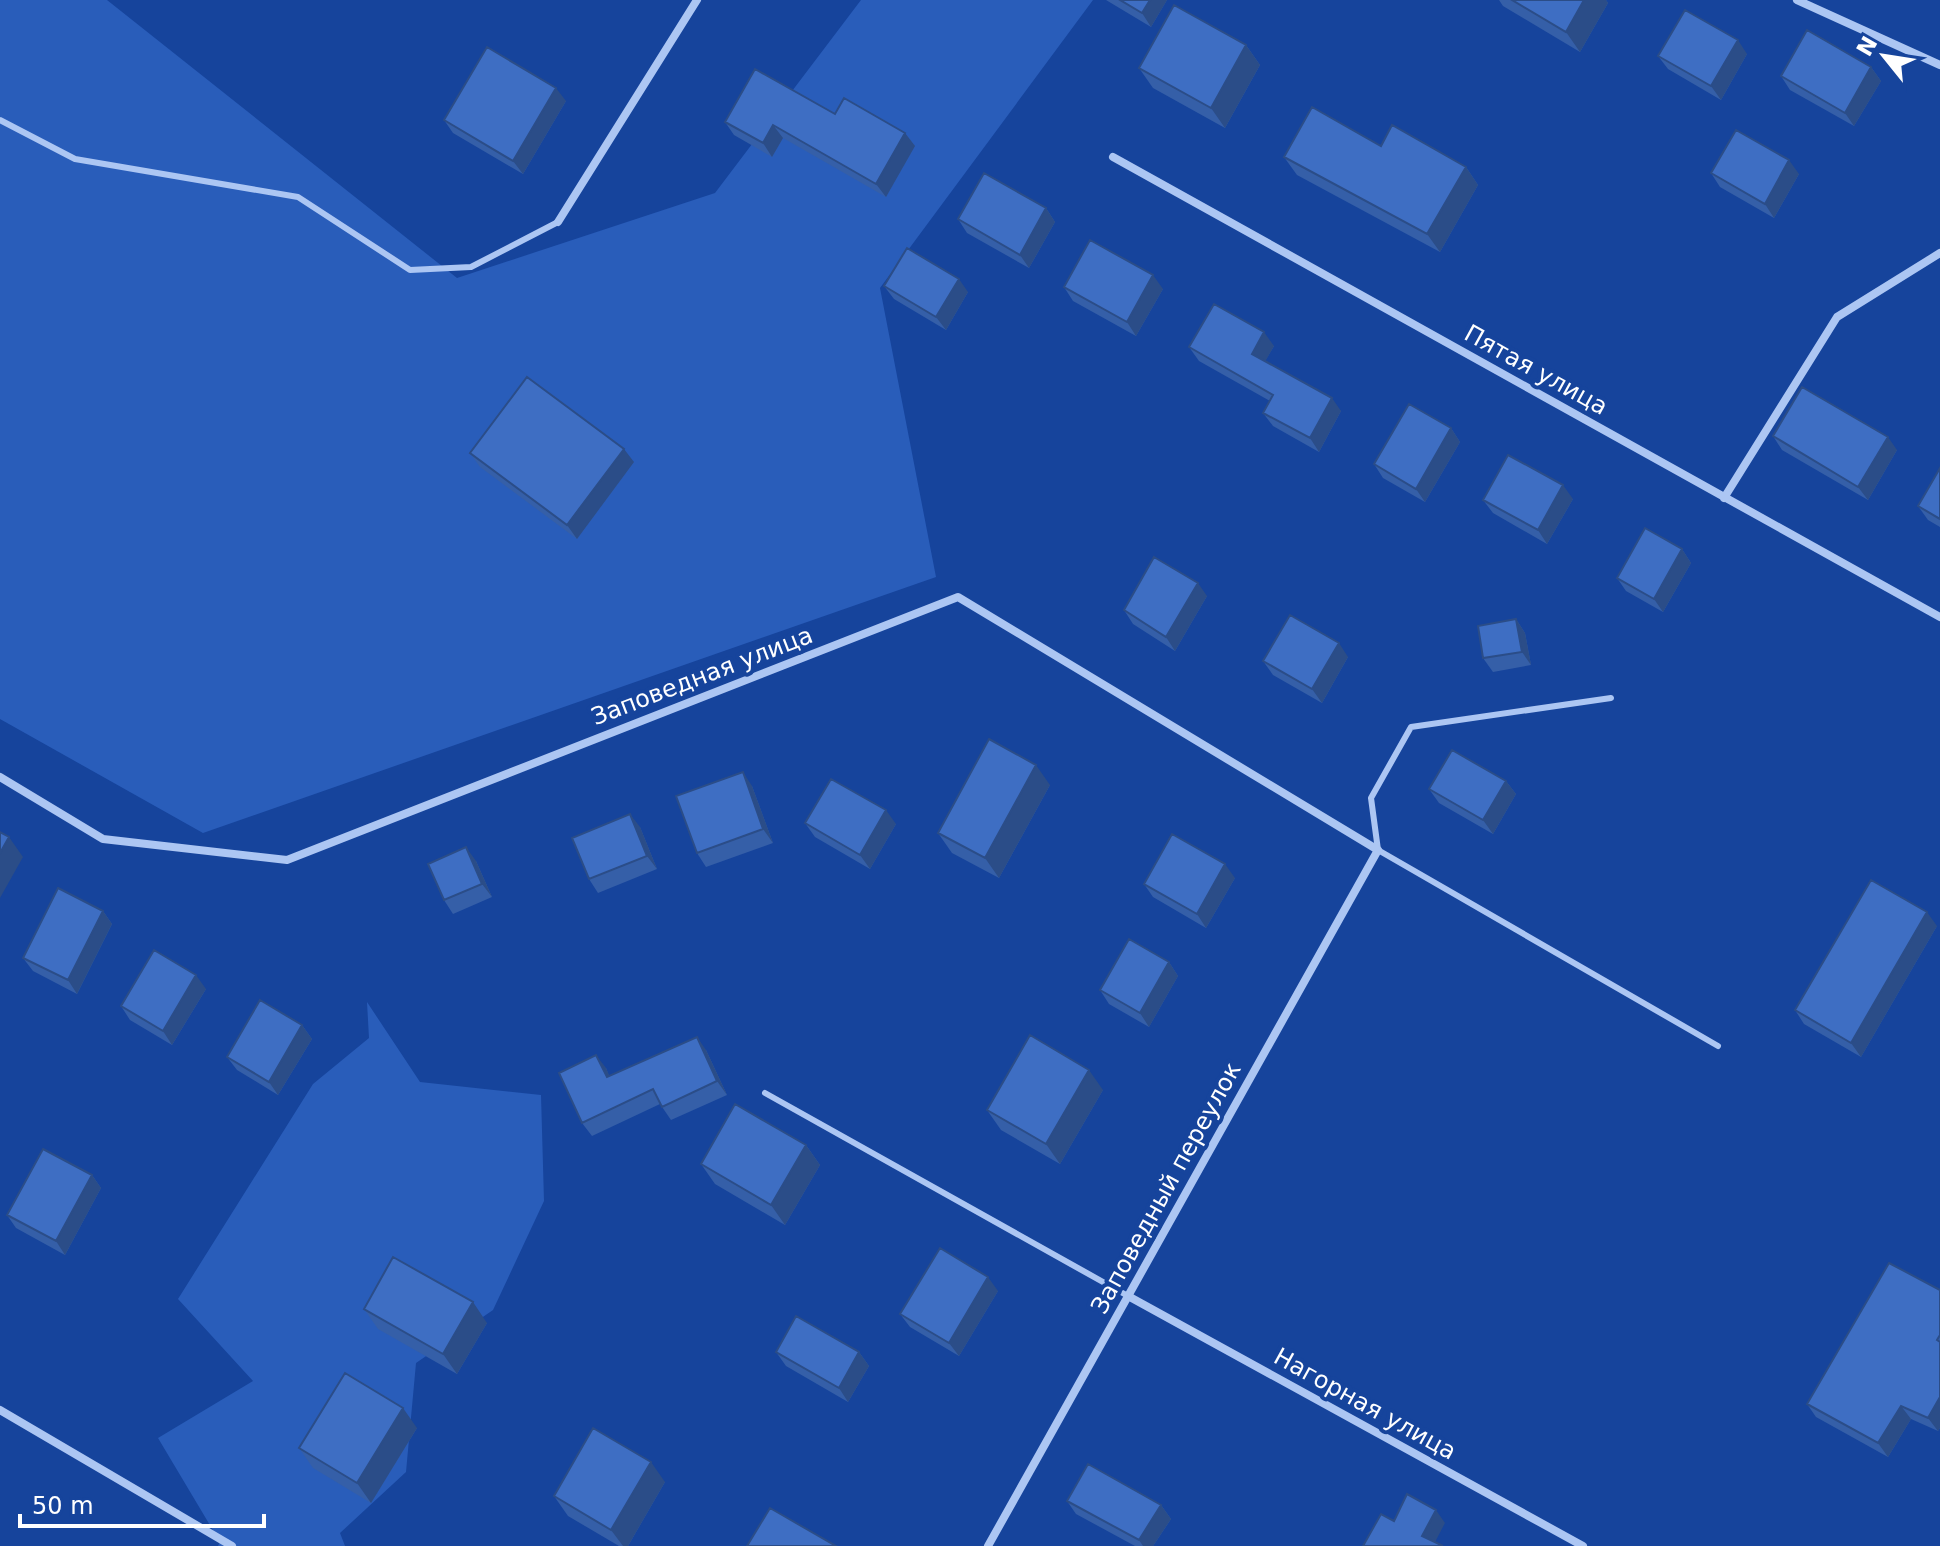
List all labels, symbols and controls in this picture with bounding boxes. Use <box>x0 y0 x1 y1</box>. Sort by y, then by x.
north arrow <box>1844 16 1924 96</box>
text: N <box>1852 32 1883 60</box>
street label: Пятая улица <box>1459 319 1613 421</box>
street label: Заповедная улица <box>587 621 817 731</box>
street label: Заповедный переулок <box>1085 1057 1247 1319</box>
street label: Нагорная улица <box>1269 1342 1461 1466</box>
scale bar <box>20 1478 264 1528</box>
text: 50 m <box>32 1492 94 1520</box>

